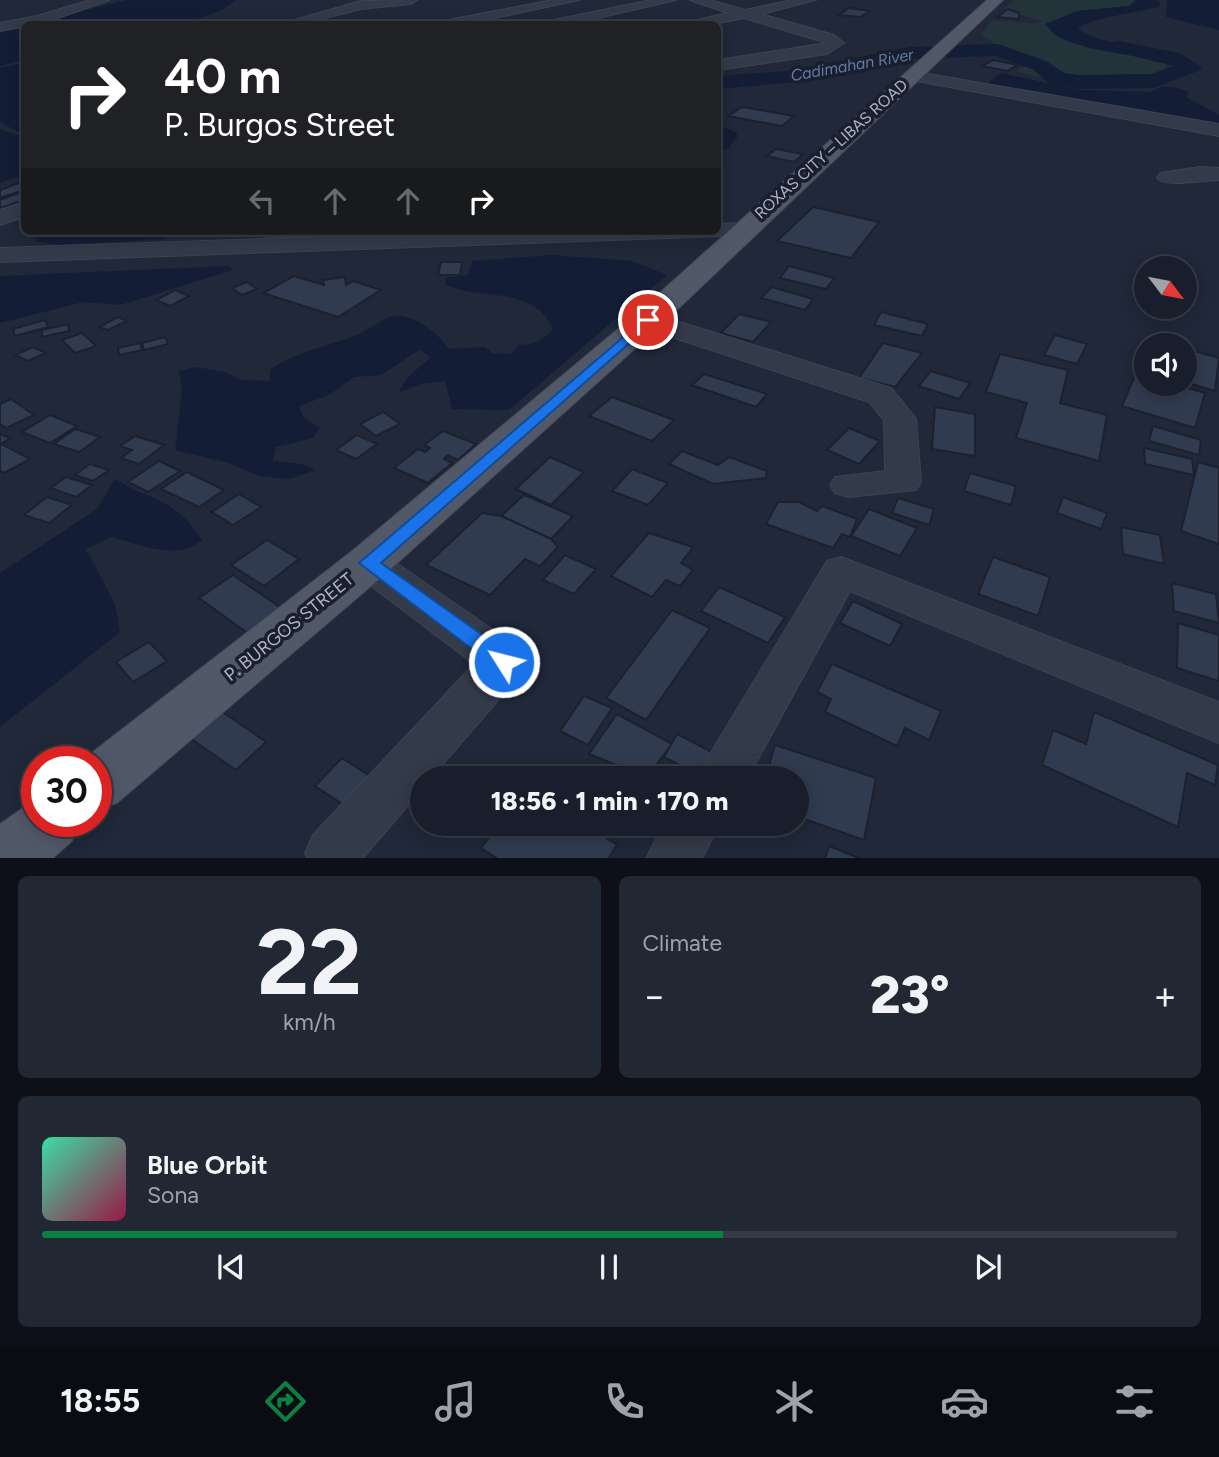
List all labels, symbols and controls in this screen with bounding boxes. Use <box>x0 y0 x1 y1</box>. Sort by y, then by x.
water label: Cadimahan River <box>789 45 915 85</box>
text: 40 m <box>164 46 281 105</box>
icon: right <box>49 49 140 140</box>
street label: ROXAS CITY – LIBAS ROAD <box>751 75 911 223</box>
text: P. Burgos Street <box>164 106 395 144</box>
icon: left <box>243 182 281 220</box>
icon: ahead <box>316 182 354 220</box>
icon: ahead <box>389 182 427 220</box>
icon: right <box>462 182 500 220</box>
north arrow <box>1134 256 1197 318</box>
map controls <box>1134 256 1197 396</box>
pin <box>618 290 678 350</box>
icon: arrive <box>629 301 667 339</box>
button: sound <box>1134 333 1197 396</box>
street label: P. BURGOS STREET <box>220 568 358 686</box>
position arrow <box>467 625 541 699</box>
speed limit sign: 30 <box>21 746 112 837</box>
text: 18:56 · 1 min · 170 m <box>491 785 728 817</box>
text: 22 <box>257 908 362 1017</box>
text: Climate <box>643 929 722 957</box>
text: 23° <box>870 964 950 1026</box>
text: − <box>643 973 666 1019</box>
text: + <box>1153 973 1177 1019</box>
text: km/h <box>283 1008 336 1036</box>
text: Blue Orbit <box>147 1149 268 1181</box>
text: Sona <box>147 1181 199 1209</box>
icon: previous <box>212 1248 250 1286</box>
icon: pause <box>590 1248 628 1286</box>
icon: next <box>969 1248 1007 1286</box>
icon: directions <box>261 1377 310 1426</box>
icon: music <box>431 1377 480 1426</box>
icon: phone <box>600 1377 649 1426</box>
icon: climate <box>770 1377 819 1426</box>
icon: car <box>940 1377 989 1426</box>
icon: filters <box>1110 1377 1159 1426</box>
text: 18:55 <box>60 1382 140 1420</box>

